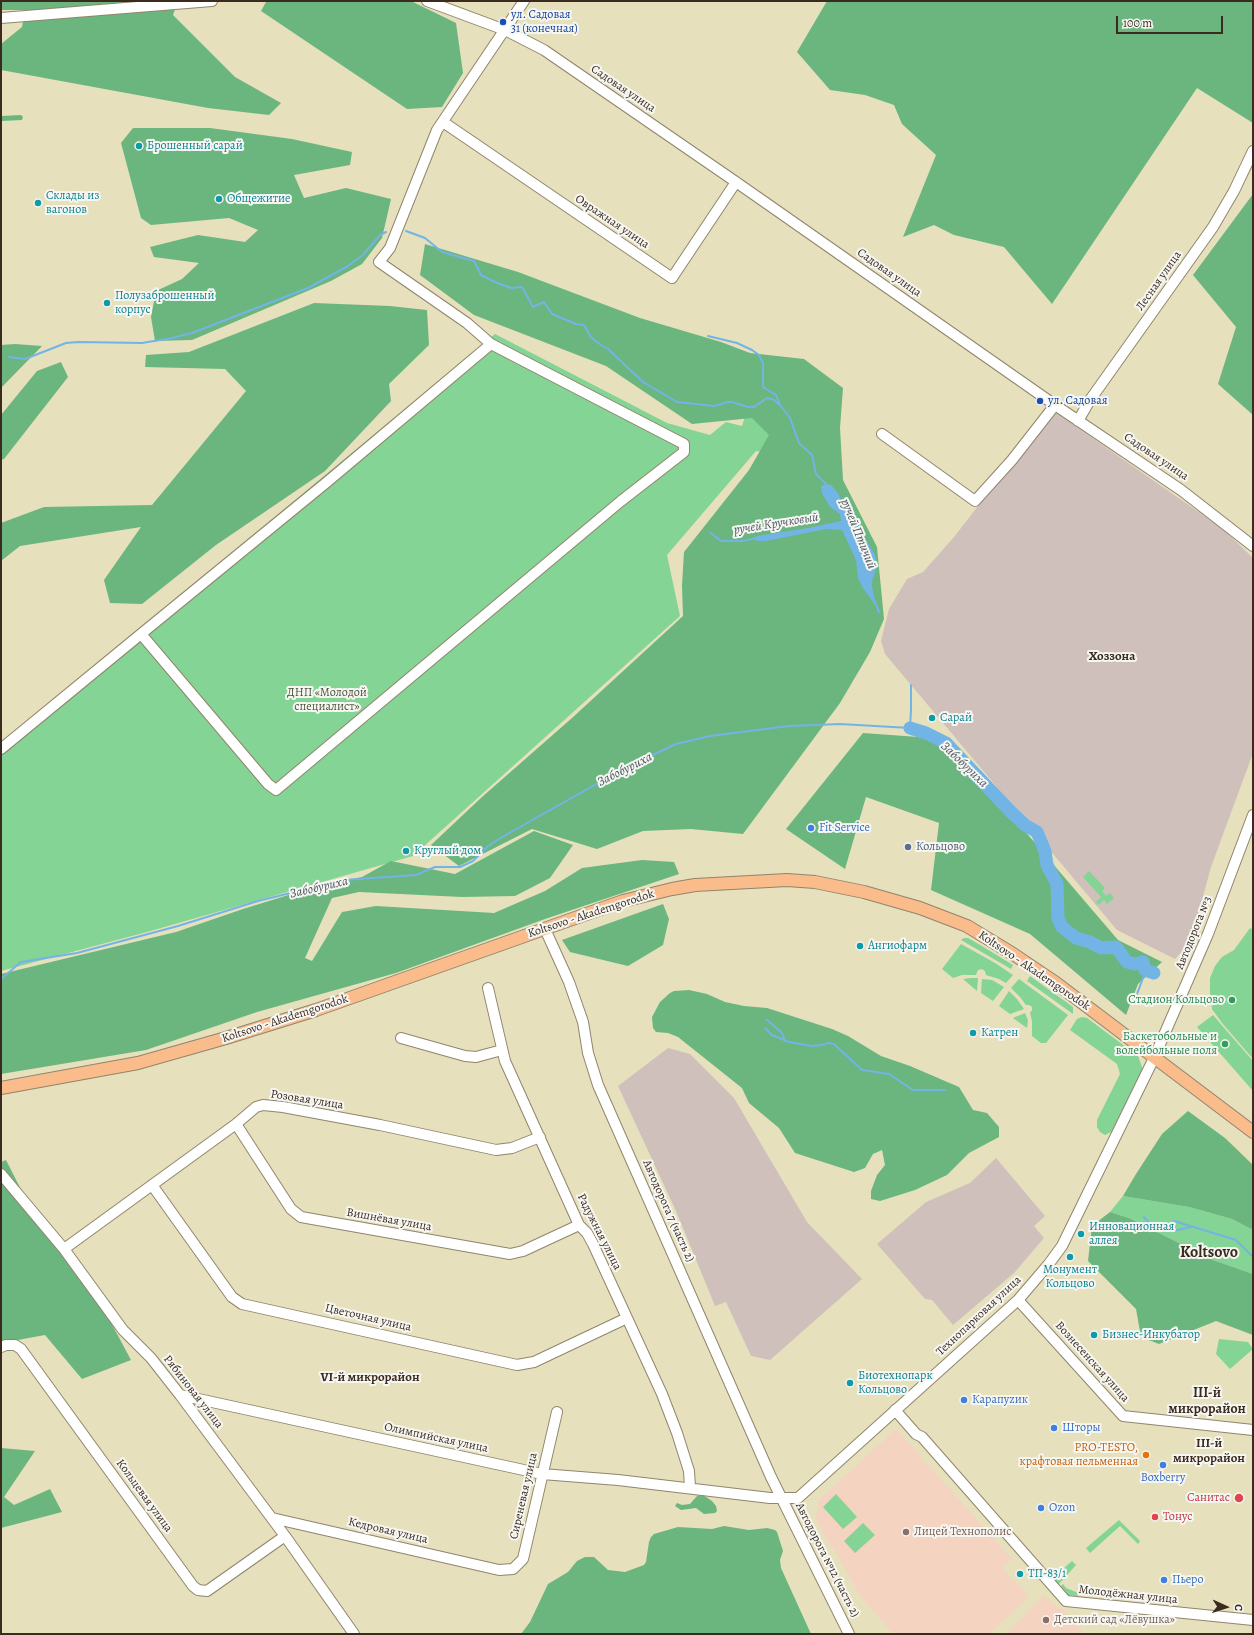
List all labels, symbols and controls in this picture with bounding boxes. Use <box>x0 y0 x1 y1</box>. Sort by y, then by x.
place label: ул. Садовая 31 (конечная) <box>511 8 578 36</box>
scale bar <box>1118 8 1225 34</box>
text: 100 m <box>1123 15 1152 31</box>
marker: ул. Садовая 31 (конечная) <box>498 17 508 27</box>
street label: Садовая улица <box>588 62 658 116</box>
place label: Брошенный сарай <box>147 139 243 153</box>
marker: Брошенный сарай <box>134 141 144 151</box>
place label: Склады из вагонов <box>46 189 99 217</box>
place label: Общежитие <box>227 192 291 206</box>
street label: Овражная улица <box>572 192 652 252</box>
marker: Общежитие <box>214 194 224 204</box>
marker: Склады из вагонов <box>33 198 43 208</box>
street label: Садовая улица <box>854 246 924 300</box>
street label: Лесная улица <box>1133 248 1185 314</box>
place label: Полузаброшенный корпус <box>115 289 214 317</box>
marker: Полузаброшенный корпус <box>102 298 112 308</box>
place label: ул. Садовая <box>1048 394 1107 408</box>
marker: ул. Садовая <box>1035 396 1045 406</box>
street label: Садовая улица <box>1121 430 1191 484</box>
water label: ручей Птичий <box>837 497 879 571</box>
water label: ручей Кручковый <box>732 510 820 538</box>
district label: Хоззона <box>1089 649 1135 665</box>
park label: ДНП «Молодой специалист» <box>287 686 367 714</box>
place label: Сарай <box>940 711 972 725</box>
marker: Сарай <box>927 713 937 723</box>
water label: Забобуриха <box>937 739 991 791</box>
water label: Забобуриха <box>595 750 655 790</box>
place label: Fit Service <box>819 821 870 835</box>
marker: Fit Service <box>806 823 816 833</box>
place label: Кольцово <box>916 840 965 854</box>
marker: Кольцово <box>903 842 913 852</box>
place label: Круглый дом <box>414 844 481 858</box>
marker: Круглый дом <box>401 846 411 856</box>
water label: Забобуриха <box>288 874 350 902</box>
street label: Koltsovo - Akademgorodok <box>526 887 656 941</box>
street label: Автодорога №3 <box>1173 894 1215 972</box>
street label: Koltsovo - Akademgorodok <box>975 928 1093 1014</box>
place label: Ангиофарм <box>868 939 927 953</box>
marker: Ангиофарм <box>855 941 865 951</box>
street label: Koltsovo - Akademgorodok <box>220 992 350 1046</box>
place label: Стадион Кольцово <box>1128 993 1224 1007</box>
marker: Стадион Кольцово <box>1227 995 1237 1005</box>
place label: Катрен <box>981 1026 1018 1040</box>
marker: Катрен <box>968 1028 978 1038</box>
place label: Баскетобольные и волейбольные поля <box>1116 1030 1217 1058</box>
marker: Баскетобольные и волейбольные поля <box>1220 1039 1230 1049</box>
street label: Розовая улица <box>270 1087 344 1113</box>
street label: Автодорога 7 (часть 2) <box>639 1158 697 1264</box>
street label: Радужная улица <box>574 1191 624 1273</box>
street label: Вишнёвая улица <box>345 1205 433 1235</box>
place label: Инновационная аллея <box>1089 1220 1174 1248</box>
marker: Инновационная аллея <box>1076 1229 1086 1239</box>
district label: Koltsovo <box>1180 1243 1238 1263</box>
marker: Монумент Кольцово <box>1065 1252 1075 1262</box>
place label: Монумент Кольцово <box>1043 1263 1097 1291</box>
street label: Технопарковая улица <box>934 1273 1024 1359</box>
street label: Цветочная улица <box>323 1301 413 1335</box>
street label: Вознесенская улица <box>1052 1319 1132 1405</box>
place label: Бизнес-Инкубатор <box>1102 1328 1200 1342</box>
marker: Бизнес-Инкубатор <box>1089 1330 1099 1340</box>
street label: Рябиновая улица <box>160 1353 226 1431</box>
place label: Биотехнопарк Кольцово <box>858 1369 933 1397</box>
district label: VI-й микрорайон <box>320 1370 420 1386</box>
marker: Биотехнопарк Кольцово <box>845 1378 855 1388</box>
district label: III-й микрорайон <box>1168 1386 1246 1418</box>
place label: Карапуzик <box>972 1393 1028 1407</box>
marker: Карапуzик <box>959 1395 969 1405</box>
street label: Олимпийская улица <box>383 1420 489 1456</box>
place label: Шторы <box>1062 1421 1100 1435</box>
marker: Шторы <box>1049 1423 1059 1433</box>
district label: III-й микрорайон <box>1173 1436 1245 1467</box>
place label: PRO-TESTO, крафтовая пельменная <box>1020 1441 1138 1469</box>
marker: PRO-TESTO, крафтовая пельменная <box>1141 1450 1151 1460</box>
street label: Сиреневая улица <box>507 1451 541 1541</box>
street label: Кольцевая улица <box>113 1457 175 1535</box>
marker: Boxberry <box>1158 1460 1168 1470</box>
place label: Boxberry <box>1141 1471 1185 1485</box>
place label: Санитас <box>1187 1491 1230 1505</box>
marker: Санитас <box>1233 1492 1245 1504</box>
street label: Автодорога №12 (часть 2) <box>792 1500 862 1620</box>
place label: Ozon <box>1049 1501 1075 1515</box>
marker: Ozon <box>1036 1503 1046 1513</box>
place label: Тонус <box>1163 1510 1192 1524</box>
marker: Тонус <box>1150 1512 1160 1522</box>
street label: Кедровая улица <box>347 1515 429 1547</box>
place label: Лицей Технополис <box>914 1525 1011 1539</box>
marker: Лицей Технополис <box>901 1527 911 1537</box>
place label: ТП-83/1 <box>1028 1567 1066 1581</box>
marker: ТП-83/1 <box>1015 1569 1025 1579</box>
place label: Пьеро <box>1172 1573 1203 1587</box>
marker: Пьеро <box>1159 1575 1169 1585</box>
street label: Молодёжная улица <box>1078 1583 1178 1607</box>
north arrow <box>1206 1587 1246 1627</box>
text: С <box>1231 1604 1246 1611</box>
place label: Детский сад «Лёвушка» <box>1054 1613 1175 1627</box>
marker: Детский сад «Лёвушка» <box>1041 1615 1051 1625</box>

